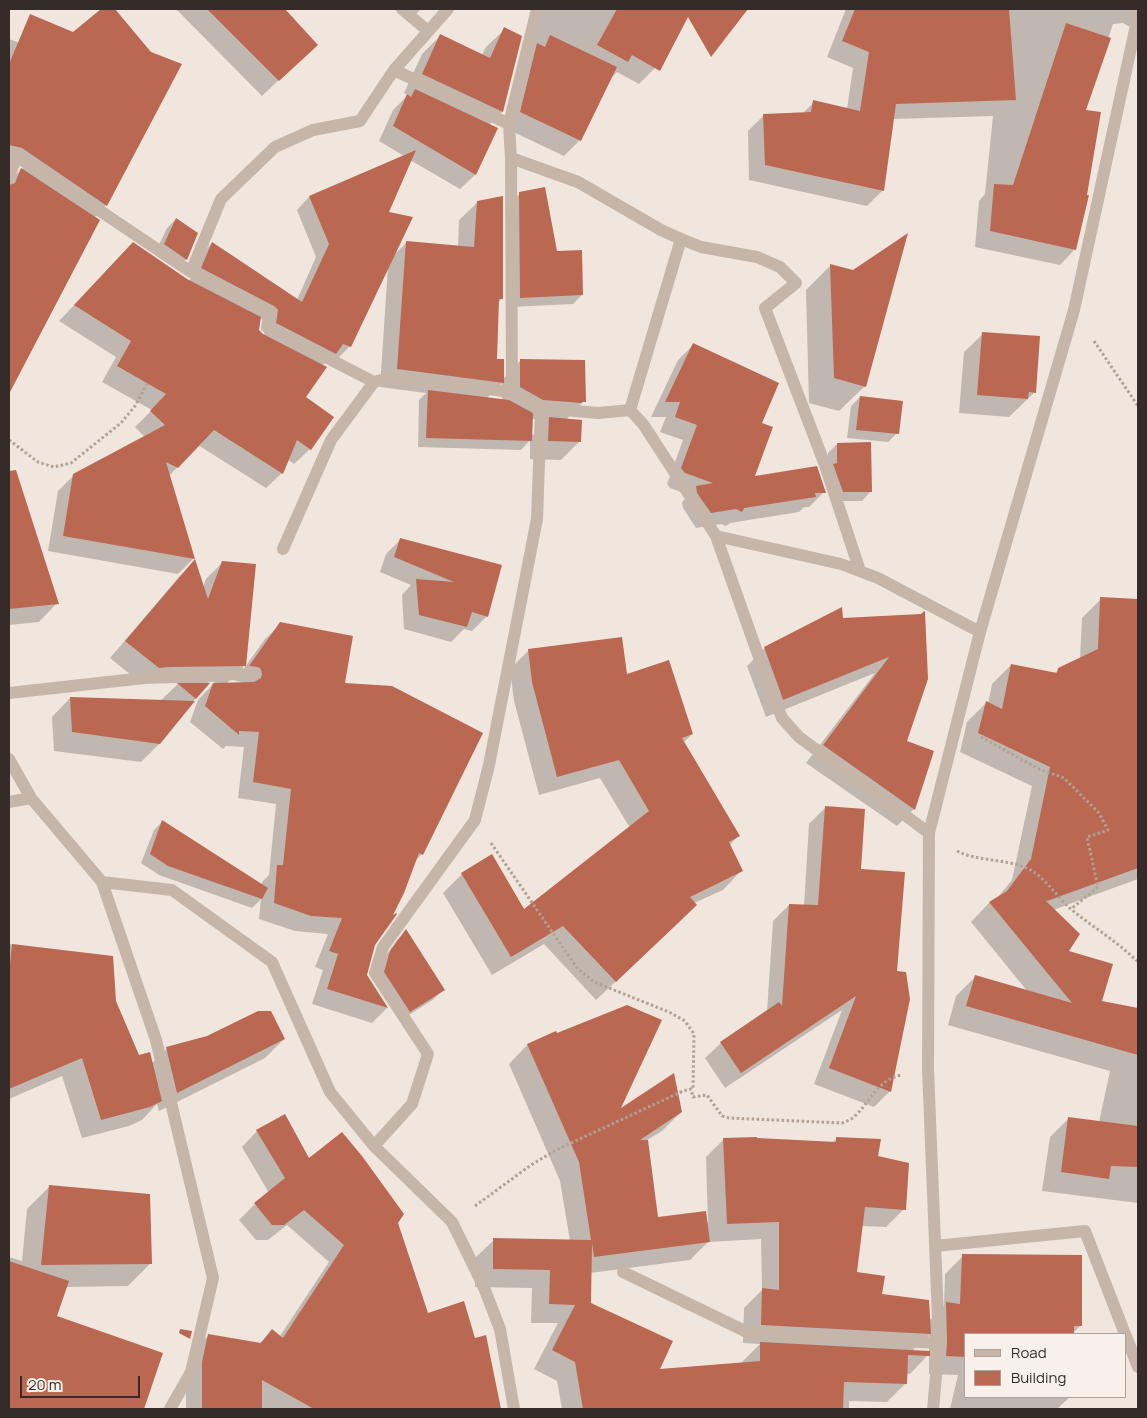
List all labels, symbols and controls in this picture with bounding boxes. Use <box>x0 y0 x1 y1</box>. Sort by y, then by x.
legend <box>964 1333 1127 1398</box>
text: Road <box>1011 1342 1047 1363</box>
scale bar <box>22 1366 142 1398</box>
text: Building <box>1011 1367 1066 1388</box>
text: 20 m <box>28 1374 61 1395</box>

